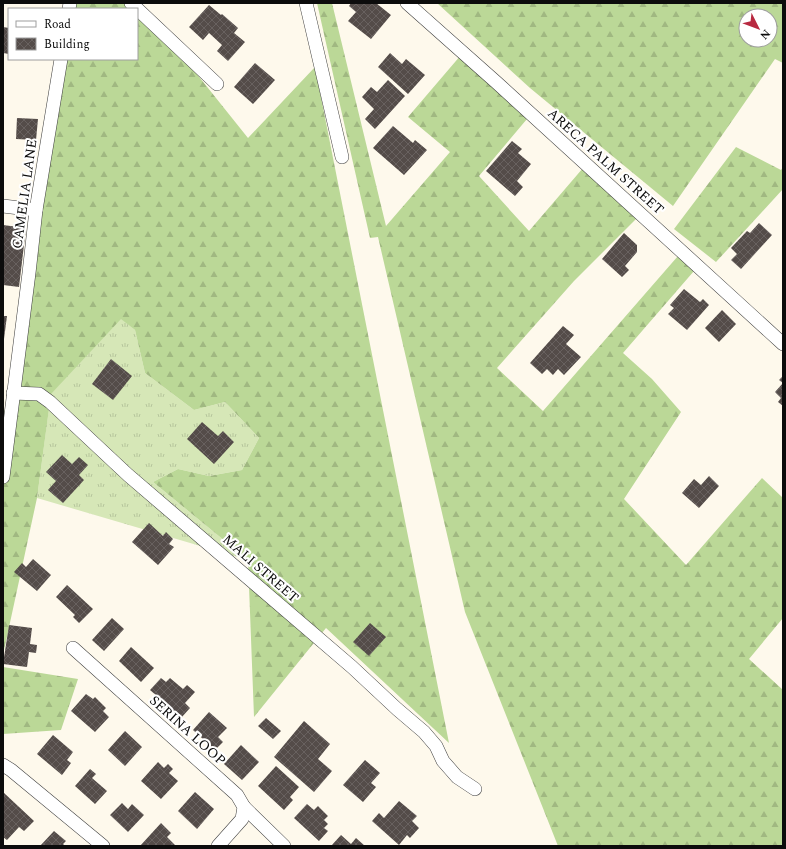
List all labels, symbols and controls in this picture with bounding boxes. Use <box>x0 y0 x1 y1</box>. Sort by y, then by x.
legend <box>8 8 138 60</box>
north arrow <box>738 8 778 48</box>
text: Road <box>44 15 71 34</box>
text: N <box>756 25 774 43</box>
text: Building <box>44 35 90 54</box>
street label: ARECA PALM STREET <box>543 103 669 220</box>
street label: CAMELIA LANE <box>6 138 43 250</box>
street label: MALI STREET <box>218 529 304 608</box>
street label: SERINA LOOP <box>145 690 231 771</box>

